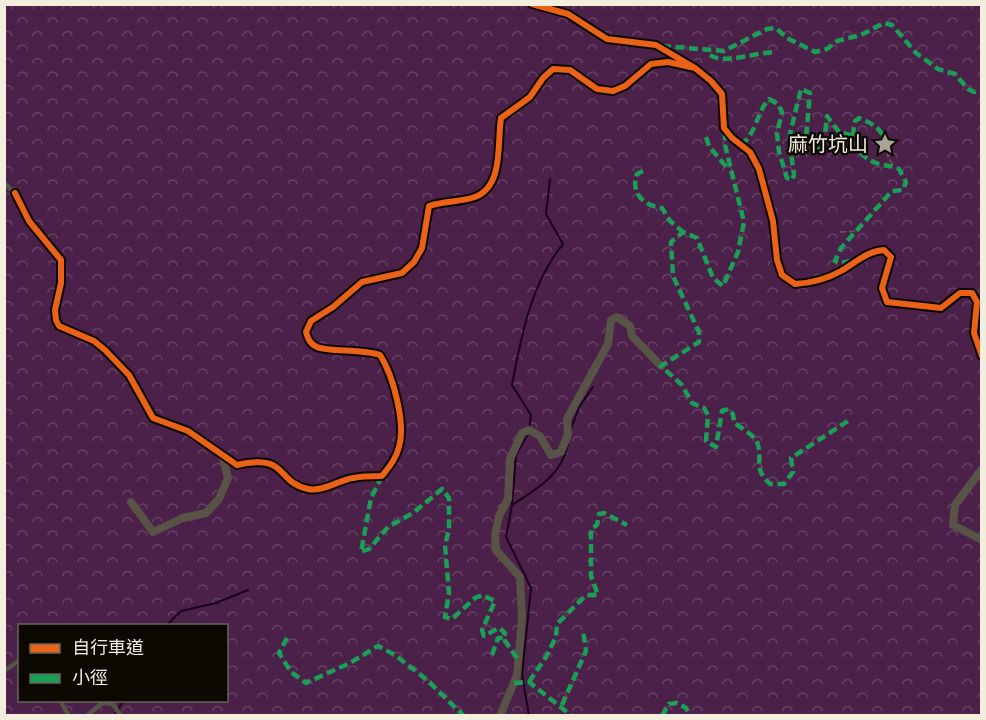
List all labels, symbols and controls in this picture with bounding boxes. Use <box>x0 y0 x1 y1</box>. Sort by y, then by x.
place label: 麻竹坑山 <box>788 132 868 155</box>
place icon: 麻竹坑山 <box>873 132 897 156</box>
legend <box>18 624 228 702</box>
text: 自行車道 <box>72 637 144 657</box>
text: 小徑 <box>72 667 108 687</box>

